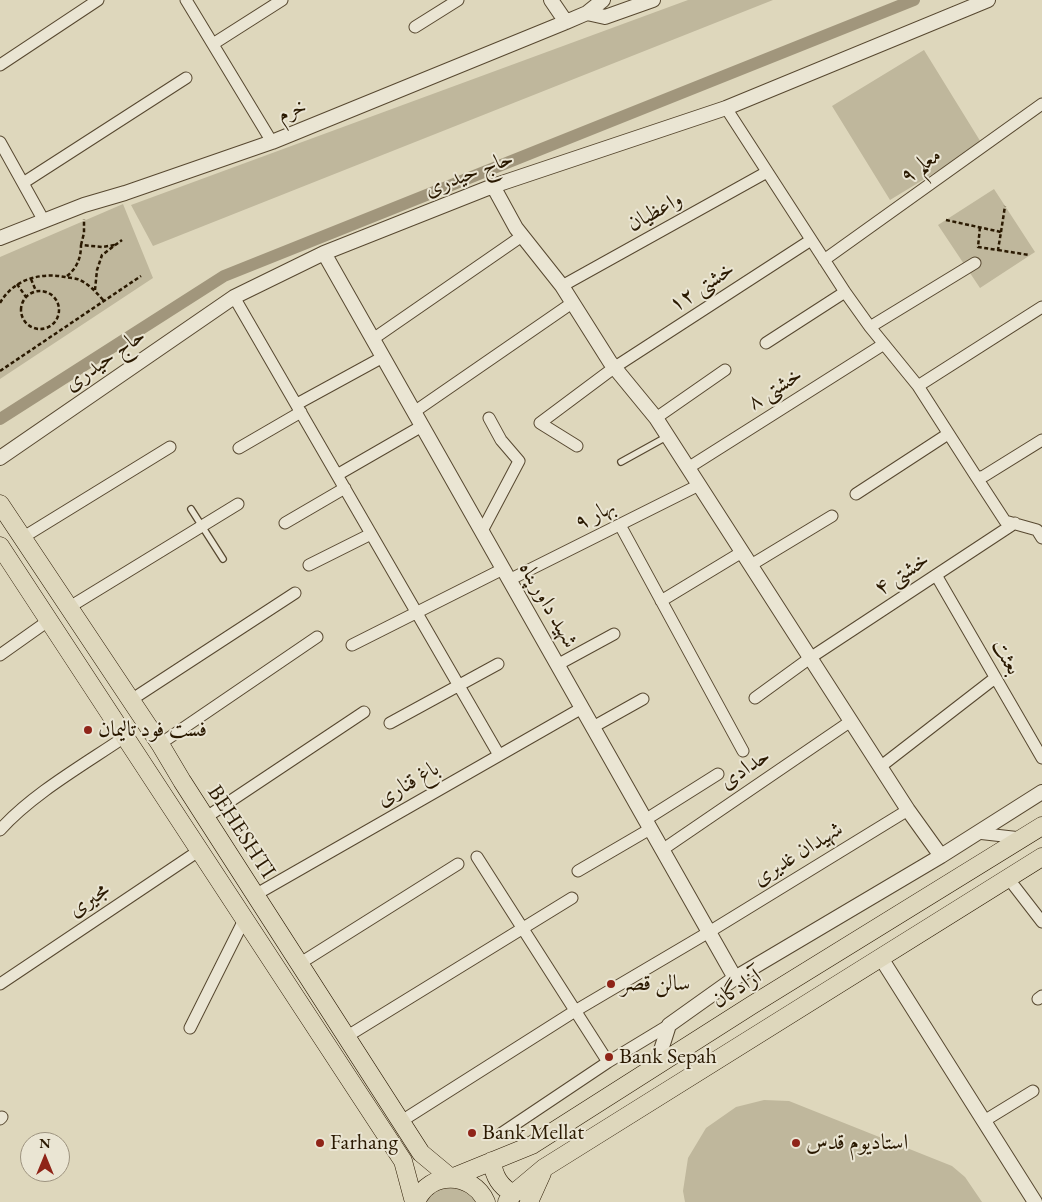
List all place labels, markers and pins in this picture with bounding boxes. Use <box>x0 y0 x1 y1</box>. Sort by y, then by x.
place label: فست فود تالیمان <box>98 717 207 743</box>
marker: فست فود تالیمان <box>82 724 94 736</box>
place label: سالن قصر <box>621 971 690 997</box>
marker: سالن قصر <box>605 978 617 990</box>
place label: Bank Sepah <box>619 1044 717 1070</box>
marker: Bank Sepah <box>603 1051 615 1063</box>
place label: Bank Mellat <box>482 1120 584 1146</box>
marker: Bank Mellat <box>466 1127 478 1139</box>
place label: Farhang <box>330 1130 398 1156</box>
place label: استادیوم قدس <box>806 1130 908 1156</box>
marker: Farhang <box>314 1137 326 1149</box>
marker: استادیوم قدس <box>790 1137 802 1149</box>

